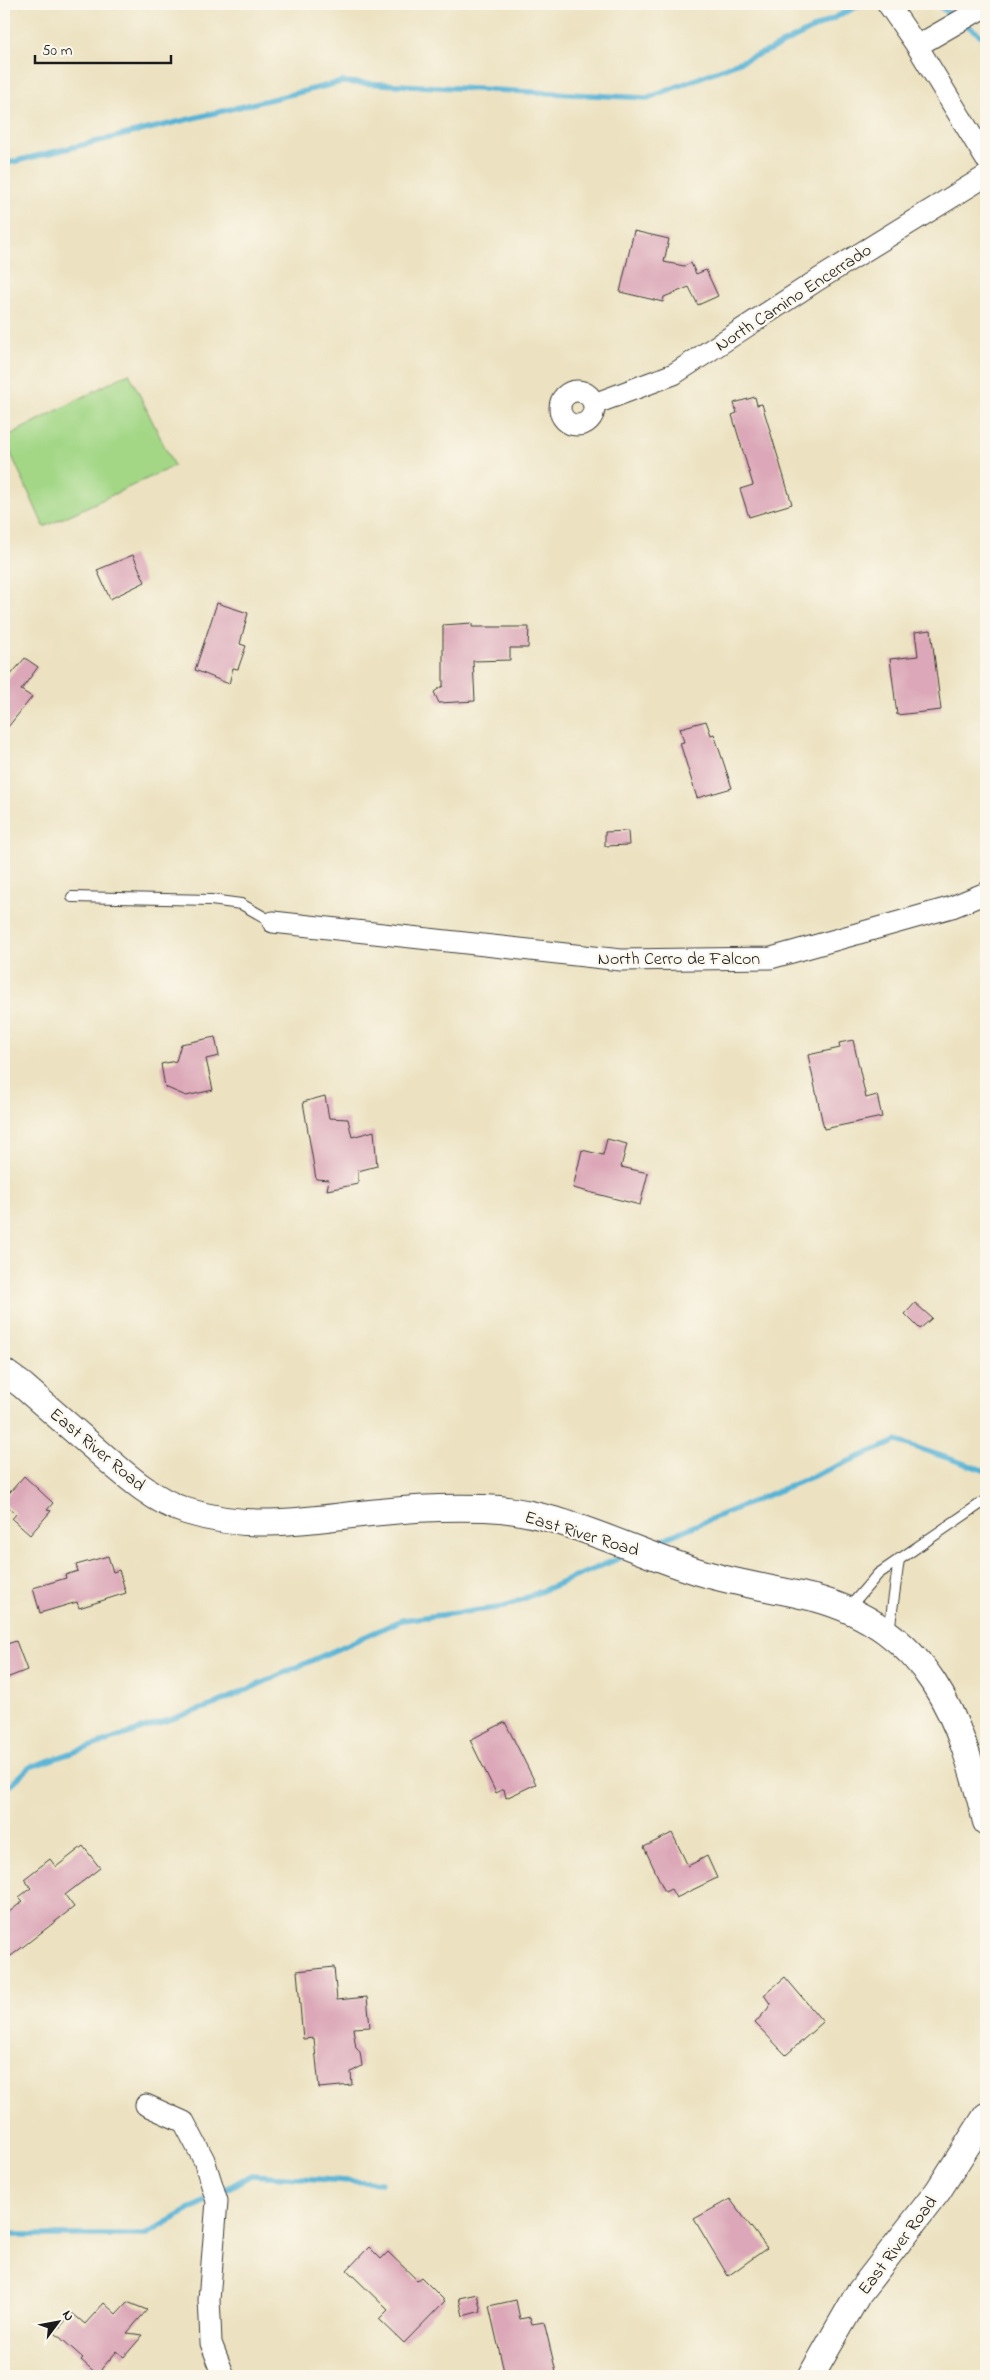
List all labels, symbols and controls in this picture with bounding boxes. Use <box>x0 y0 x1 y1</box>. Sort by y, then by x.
scale bar <box>35 32 171 64</box>
text: 50 m <box>42 40 73 62</box>
street label: North Camino Encerrado <box>711 238 877 359</box>
street label: North Cerro de Falcon <box>598 947 760 973</box>
street label: East River Road <box>43 1403 150 1499</box>
street label: East River Road <box>521 1505 642 1565</box>
street label: East River Road <box>853 2191 945 2301</box>
north arrow <box>32 2298 82 2348</box>
text: N <box>56 2306 79 2325</box>

